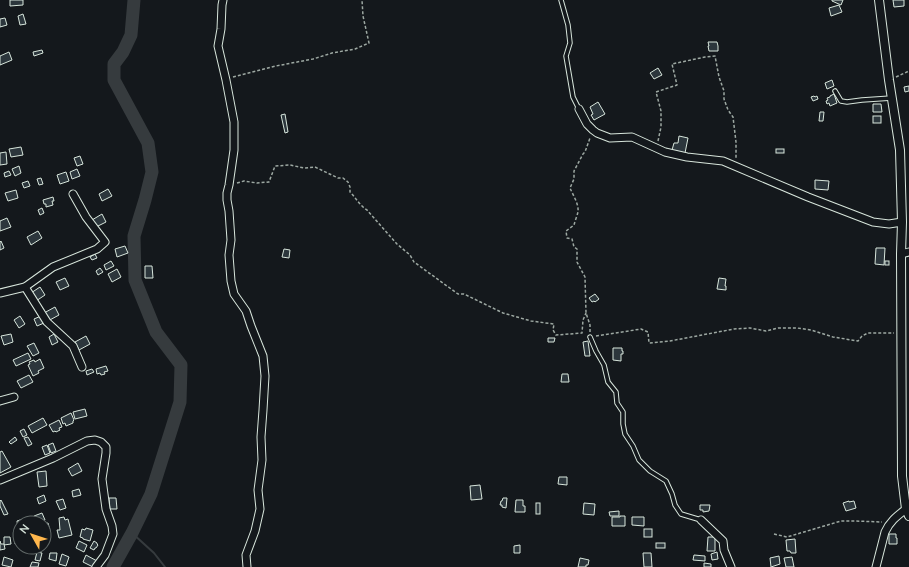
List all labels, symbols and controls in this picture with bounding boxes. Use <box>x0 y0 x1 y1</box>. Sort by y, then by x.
north arrow <box>12 515 52 555</box>
text: N <box>16 521 33 537</box>

